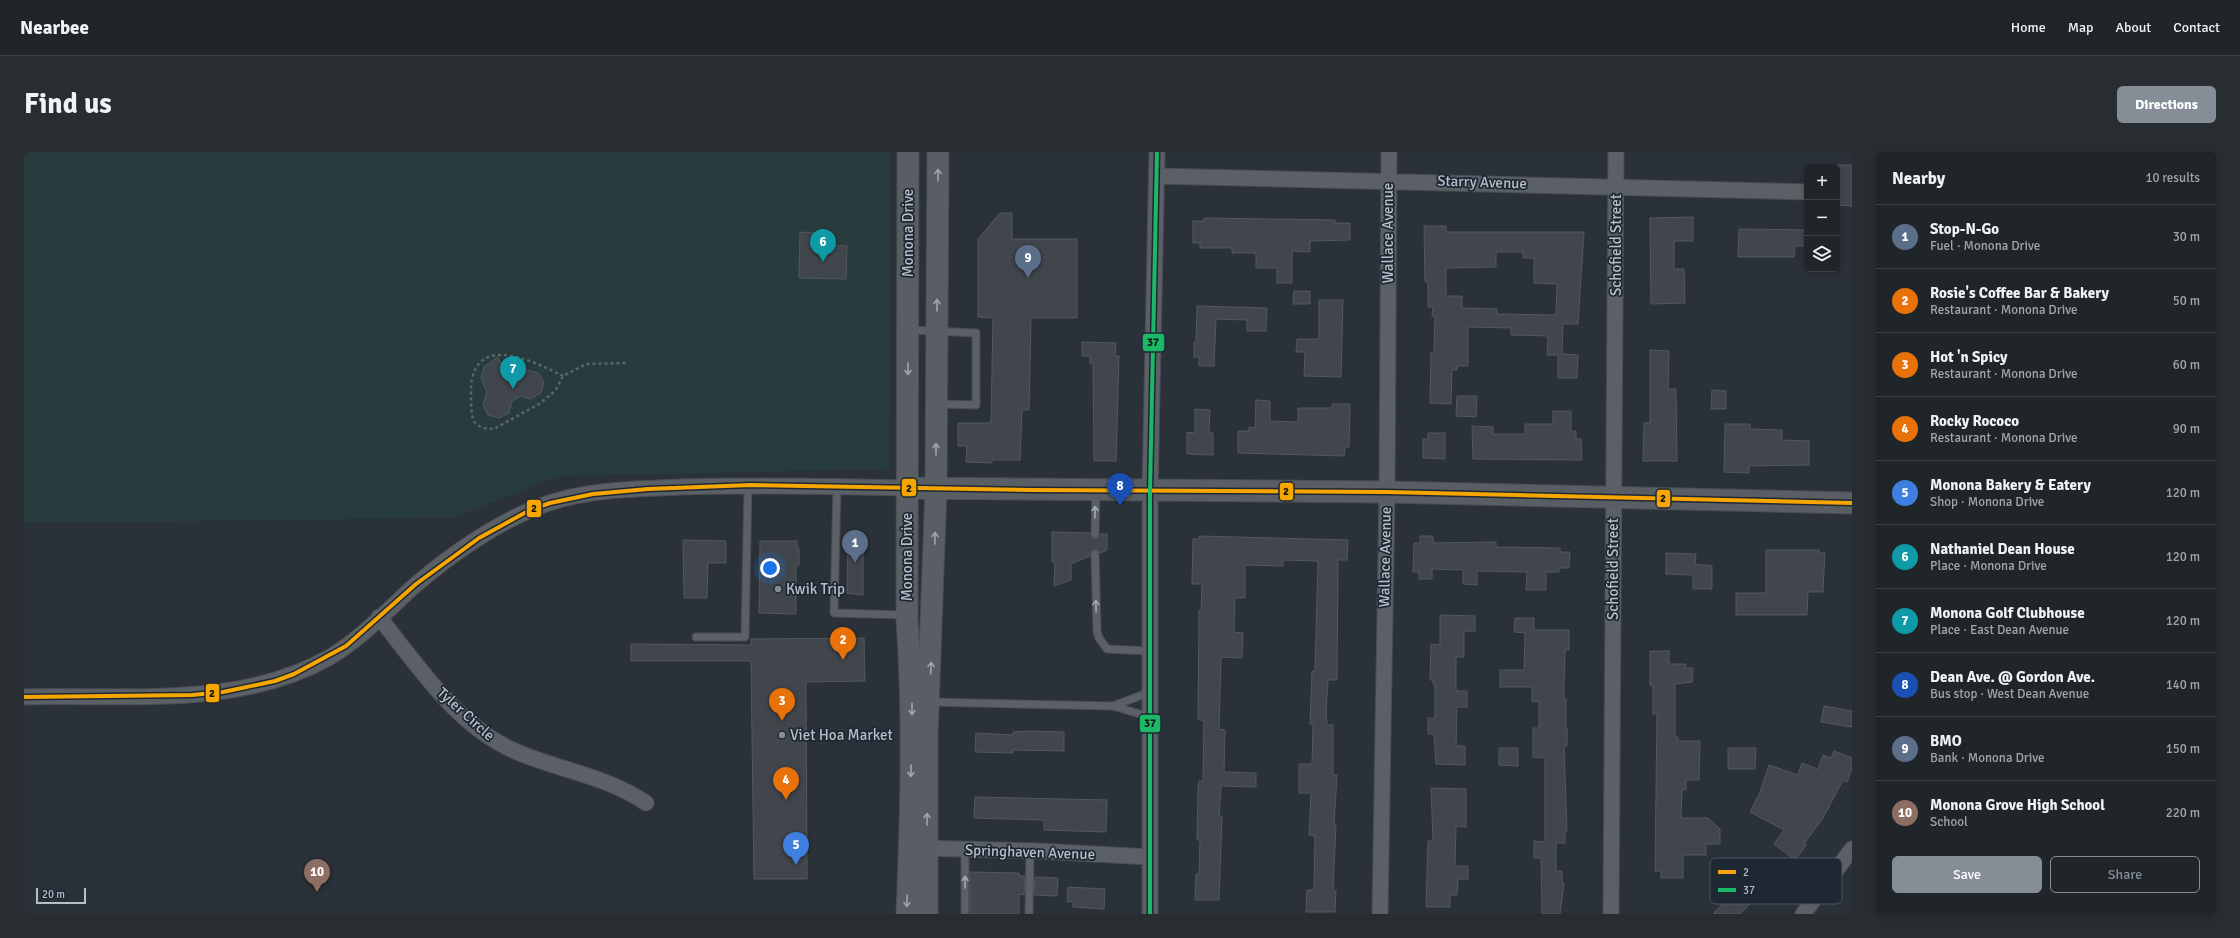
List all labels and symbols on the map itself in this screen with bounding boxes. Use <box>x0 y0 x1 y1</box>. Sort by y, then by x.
one-way arrow <box>934 169 942 182</box>
street label: Starry Avenue <box>1437 171 1527 193</box>
street label: Wallace Avenue <box>1379 183 1397 283</box>
street label: Monona Drive <box>899 189 917 277</box>
street label: Schofield Street <box>1607 194 1625 296</box>
pin: 6 <box>810 229 836 262</box>
pin: 9 <box>1015 245 1041 278</box>
one-way arrow <box>933 299 941 312</box>
line badge: 37 <box>1142 333 1165 352</box>
text: 37 <box>1147 336 1159 349</box>
pin: 7 <box>500 356 526 389</box>
one-way arrow <box>904 362 912 375</box>
one-way arrow <box>932 443 940 456</box>
pin: 8 <box>1107 473 1133 506</box>
line badge: 2 <box>901 478 917 497</box>
text: 2 <box>906 482 912 495</box>
line badge: 2 <box>1279 482 1294 501</box>
text: 2 <box>1283 485 1289 498</box>
line badge: 2 <box>1656 489 1671 508</box>
text: 2 <box>1660 492 1666 505</box>
line badge: 2 <box>526 499 542 518</box>
text: 2 <box>531 502 537 515</box>
one-way arrow <box>1091 506 1099 519</box>
street label: Wallace Avenue <box>1375 506 1395 608</box>
street label: Monona Drive <box>898 513 916 601</box>
street label: Schofield Street <box>1604 518 1622 620</box>
pin: 1 <box>842 530 868 563</box>
one-way arrow <box>931 532 939 545</box>
your location <box>760 558 780 578</box>
place label: Kwik Trip <box>786 580 845 598</box>
marker: Kwik Trip <box>773 584 783 594</box>
one-way arrow <box>1092 600 1100 613</box>
pin: 2 <box>830 627 856 660</box>
one-way arrow <box>927 662 934 675</box>
line badge: 2 <box>205 683 220 703</box>
street label: Tyler Circle <box>434 684 498 744</box>
text: 2 <box>209 687 215 700</box>
pin: 3 <box>769 688 795 721</box>
one-way arrow <box>908 702 916 715</box>
line badge: 37 <box>1139 714 1161 733</box>
text: 37 <box>1144 717 1156 730</box>
place label: Viet Hoa Market <box>790 726 893 744</box>
marker: Viet Hoa Market <box>777 730 787 740</box>
one-way arrow <box>907 764 915 777</box>
pin: 4 <box>773 767 799 800</box>
one-way arrow <box>923 813 931 826</box>
pin: 5 <box>783 832 809 865</box>
street label: Springhaven Avenue <box>965 841 1095 863</box>
legend <box>1710 858 1842 904</box>
pin: 10 <box>304 859 330 892</box>
text: 2 <box>1743 866 1749 879</box>
one-way arrow <box>961 876 969 889</box>
text: 37 <box>1743 884 1755 897</box>
scale bar <box>36 886 86 905</box>
one-way arrow <box>903 894 911 907</box>

